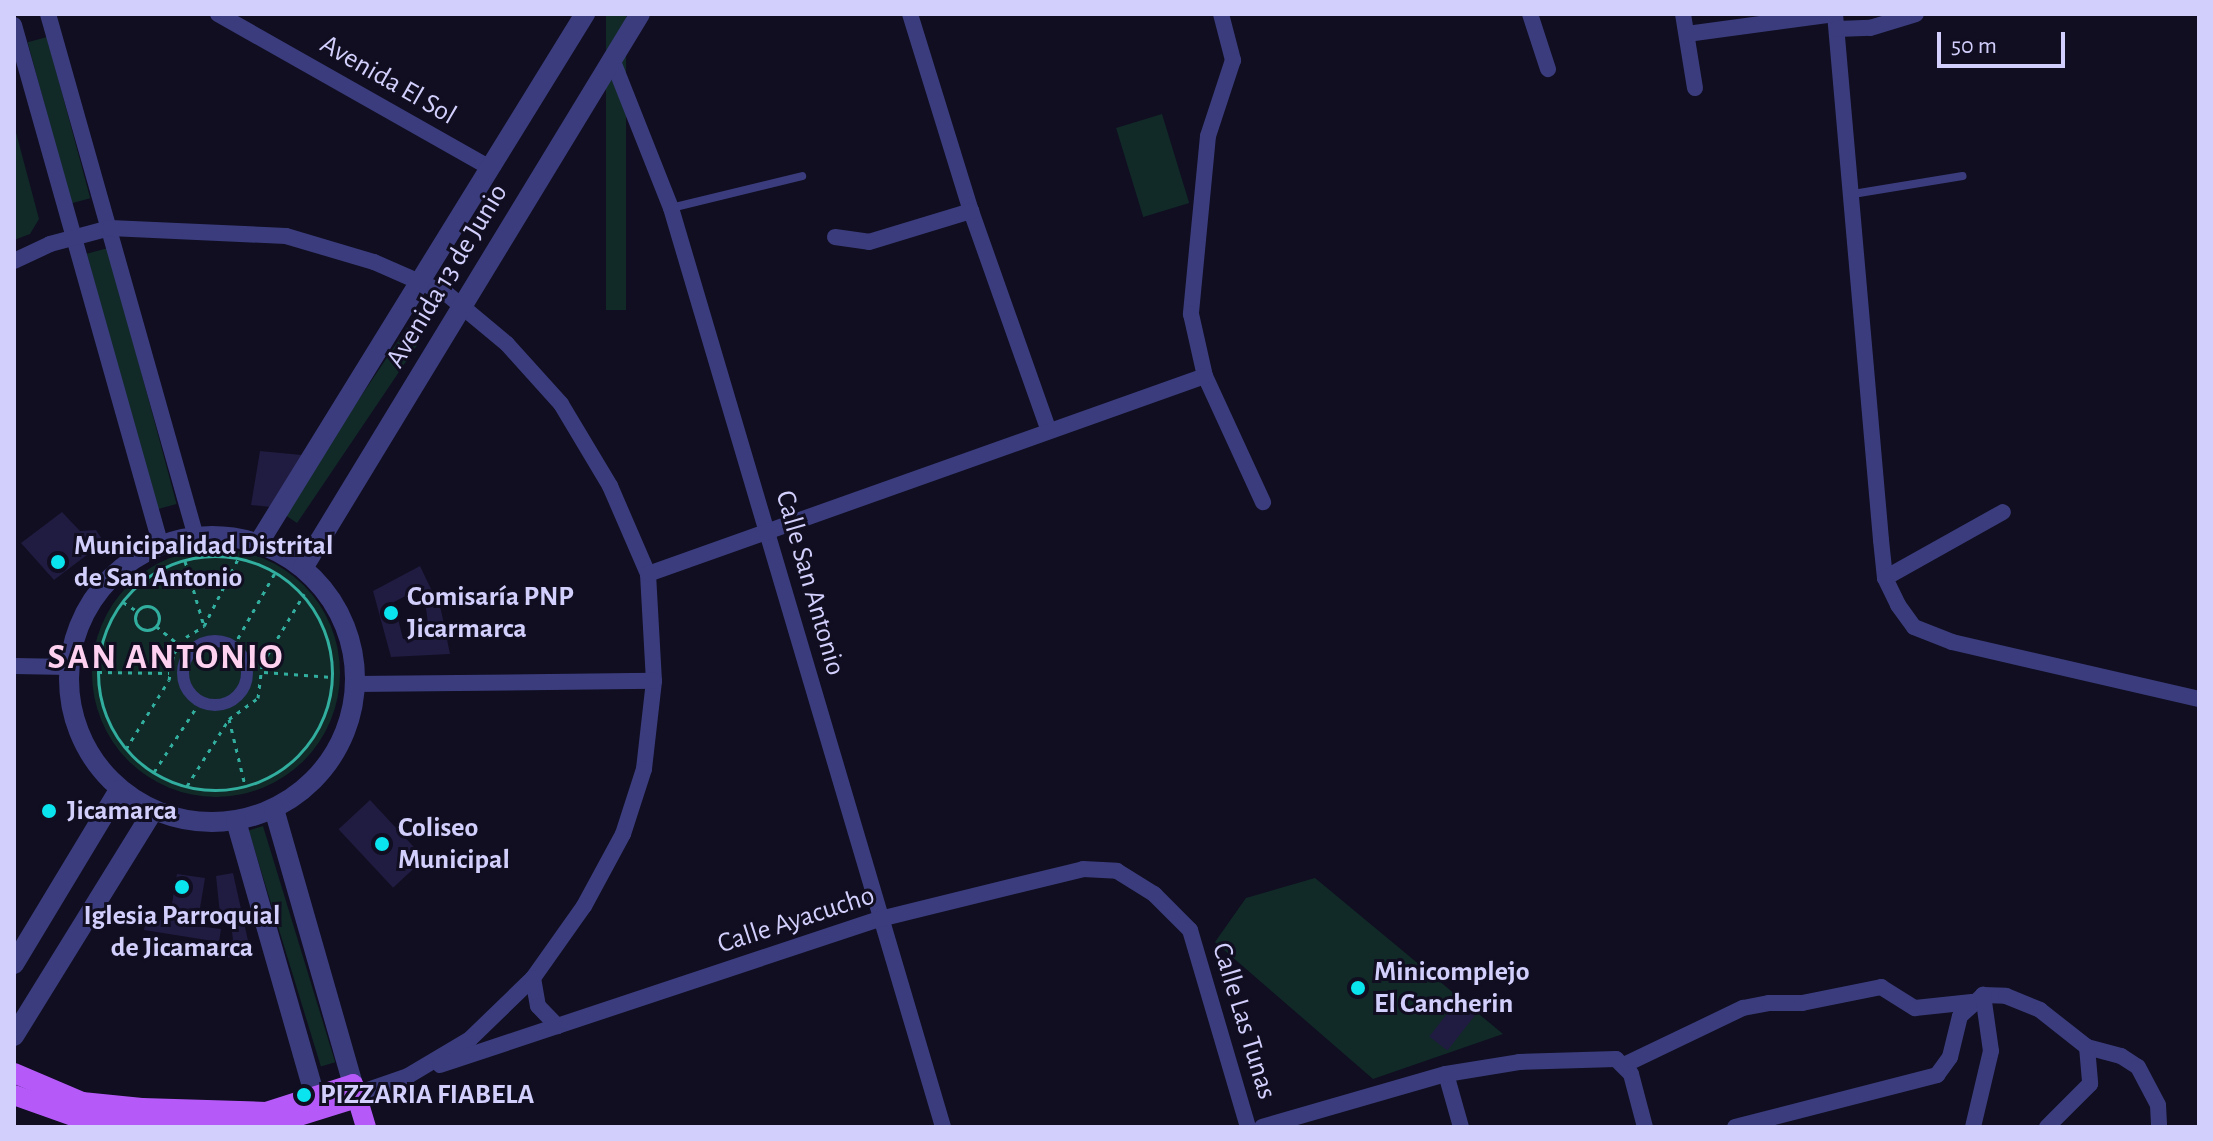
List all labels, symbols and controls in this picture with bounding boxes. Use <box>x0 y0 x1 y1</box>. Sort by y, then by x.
scale bar <box>1941 16 2069 66</box>
street label: Avenida El Sol <box>314 28 462 132</box>
text: 50 m <box>1951 34 1997 58</box>
street label: Avenida 13 de Junio <box>379 178 515 374</box>
street label: Calle San Antonio <box>768 487 852 679</box>
place label: Municipalidad Distrital de San Antonio <box>74 529 333 595</box>
marker: Municipalidad Distrital de San Antonio <box>49 553 67 571</box>
place label: Comisaría PNP Jicarmarca <box>407 580 574 646</box>
marker: Comisaría PNP Jicarmarca <box>382 604 400 622</box>
district label: SAN ANTONIO <box>48 636 284 680</box>
place label: Jicamarca <box>67 794 177 828</box>
marker: Jicamarca <box>38 800 60 822</box>
place label: Coliseo Municipal <box>398 811 510 877</box>
marker: Coliseo Municipal <box>373 835 391 853</box>
marker: Iglesia Parroquial de Jicamarca <box>173 878 191 896</box>
street label: Calle Ayacucho <box>713 879 879 961</box>
place label: Iglesia Parroquial de Jicamarca <box>84 899 280 965</box>
street label: Calle Las Tunas <box>1204 939 1284 1103</box>
place label: Minicomplejo El Cancherin <box>1374 955 1530 1021</box>
marker: Minicomplejo El Cancherin <box>1349 979 1367 997</box>
place label: PIZZARIA FIABELA <box>320 1078 534 1112</box>
marker: PIZZARIA FIABELA <box>295 1086 313 1104</box>

